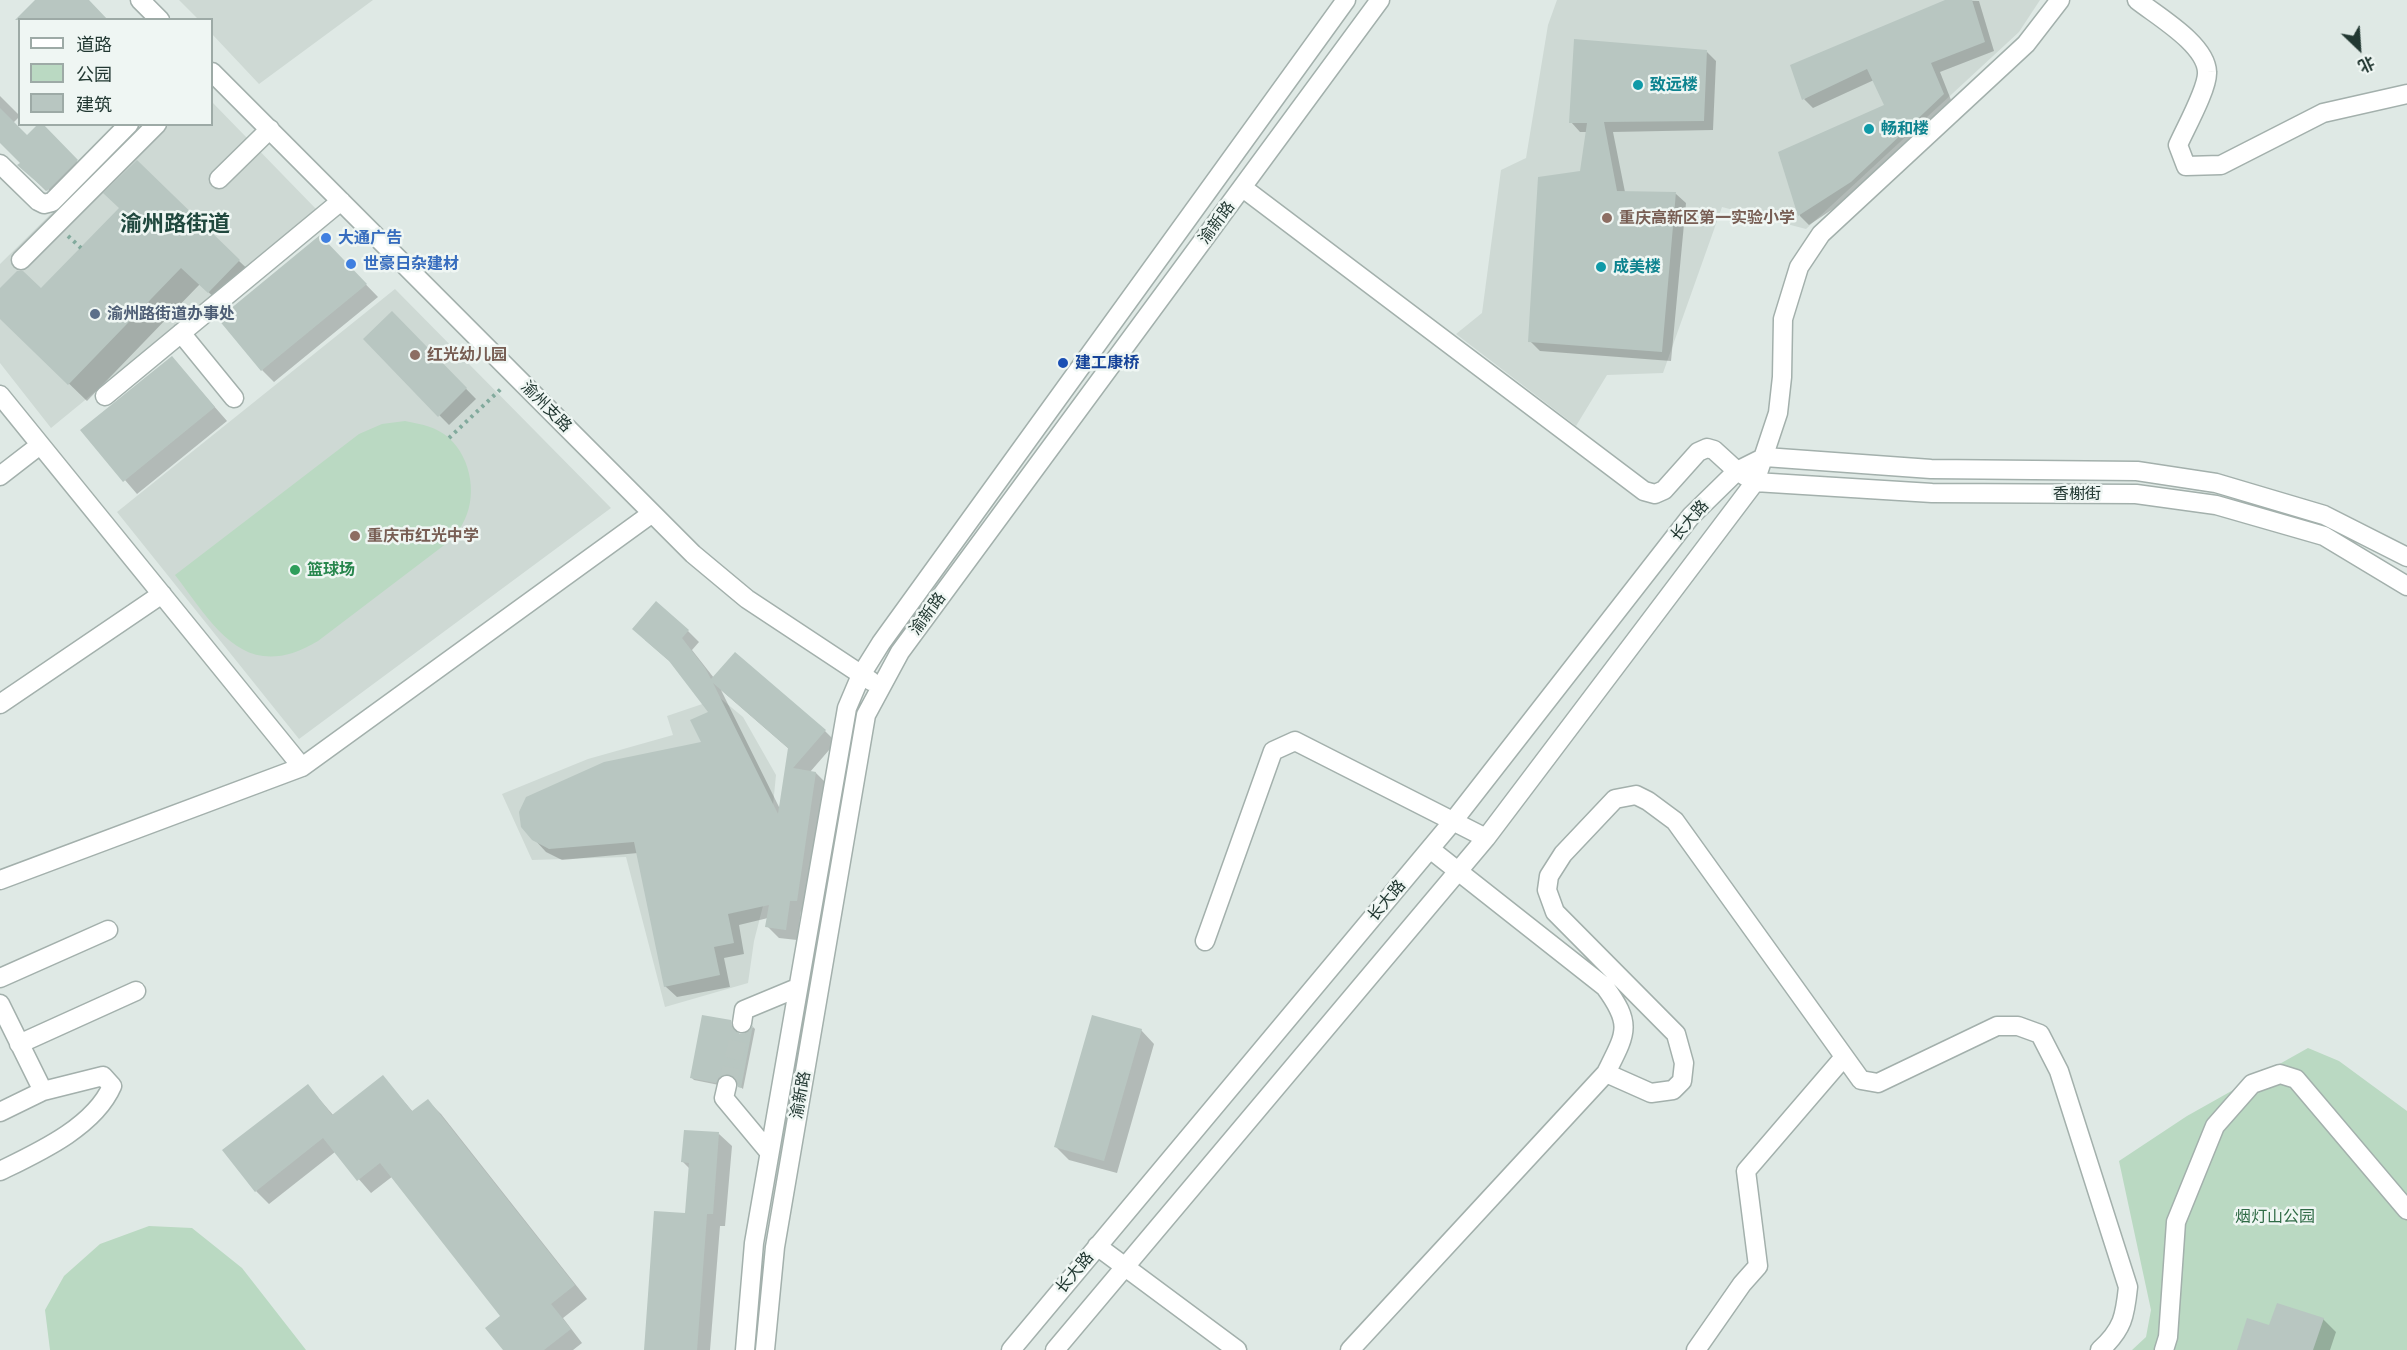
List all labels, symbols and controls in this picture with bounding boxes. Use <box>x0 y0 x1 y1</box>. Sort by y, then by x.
legend <box>18 18 213 126</box>
north arrow <box>2329 18 2389 78</box>
text: 道路 <box>76 32 112 56</box>
text: 北 <box>2355 51 2379 78</box>
text: 公园 <box>76 62 112 86</box>
place label: 致远楼 <box>1650 75 1698 95</box>
marker: 致远楼 <box>1631 78 1645 92</box>
text: 建筑 <box>76 92 112 116</box>
place label: 畅和楼 <box>1881 119 1929 139</box>
marker: 畅和楼 <box>1862 122 1876 136</box>
street label: 渝新路 <box>1195 198 1239 248</box>
place label: 重庆高新区第一实验小学 <box>1619 208 1795 228</box>
marker: 重庆高新区第一实验小学 <box>1600 211 1614 225</box>
district label: 渝州路街道 <box>120 212 230 238</box>
place label: 大通广告 <box>338 228 402 248</box>
marker: 大通广告 <box>319 231 333 245</box>
place label: 世豪日杂建材 <box>363 254 459 274</box>
marker: 世豪日杂建材 <box>344 257 358 271</box>
place label: 成美楼 <box>1613 257 1661 277</box>
marker: 成美楼 <box>1594 260 1608 274</box>
place label: 渝州路街道办事处 <box>107 304 235 324</box>
marker: 渝州路街道办事处 <box>88 307 102 321</box>
place label: 红光幼儿园 <box>427 345 507 365</box>
marker: 红光幼儿园 <box>408 348 422 362</box>
place label: 建工康桥 <box>1075 353 1139 373</box>
marker: 建工康桥 <box>1056 356 1070 370</box>
street label: 渝州支路 <box>517 378 575 436</box>
street label: 香榭街 <box>2053 484 2101 504</box>
street label: 长大路 <box>1667 497 1713 545</box>
place label: 重庆市红光中学 <box>367 526 479 546</box>
marker: 重庆市红光中学 <box>348 529 362 543</box>
place label: 篮球场 <box>307 560 355 580</box>
marker: 篮球场 <box>288 563 302 577</box>
street label: 渝新路 <box>906 589 950 639</box>
street label: 长大路 <box>1364 876 1410 926</box>
street label: 渝新路 <box>787 1070 815 1120</box>
park label: 烟灯山公园 <box>2235 1207 2315 1227</box>
street label: 长大路 <box>1052 1248 1098 1298</box>

